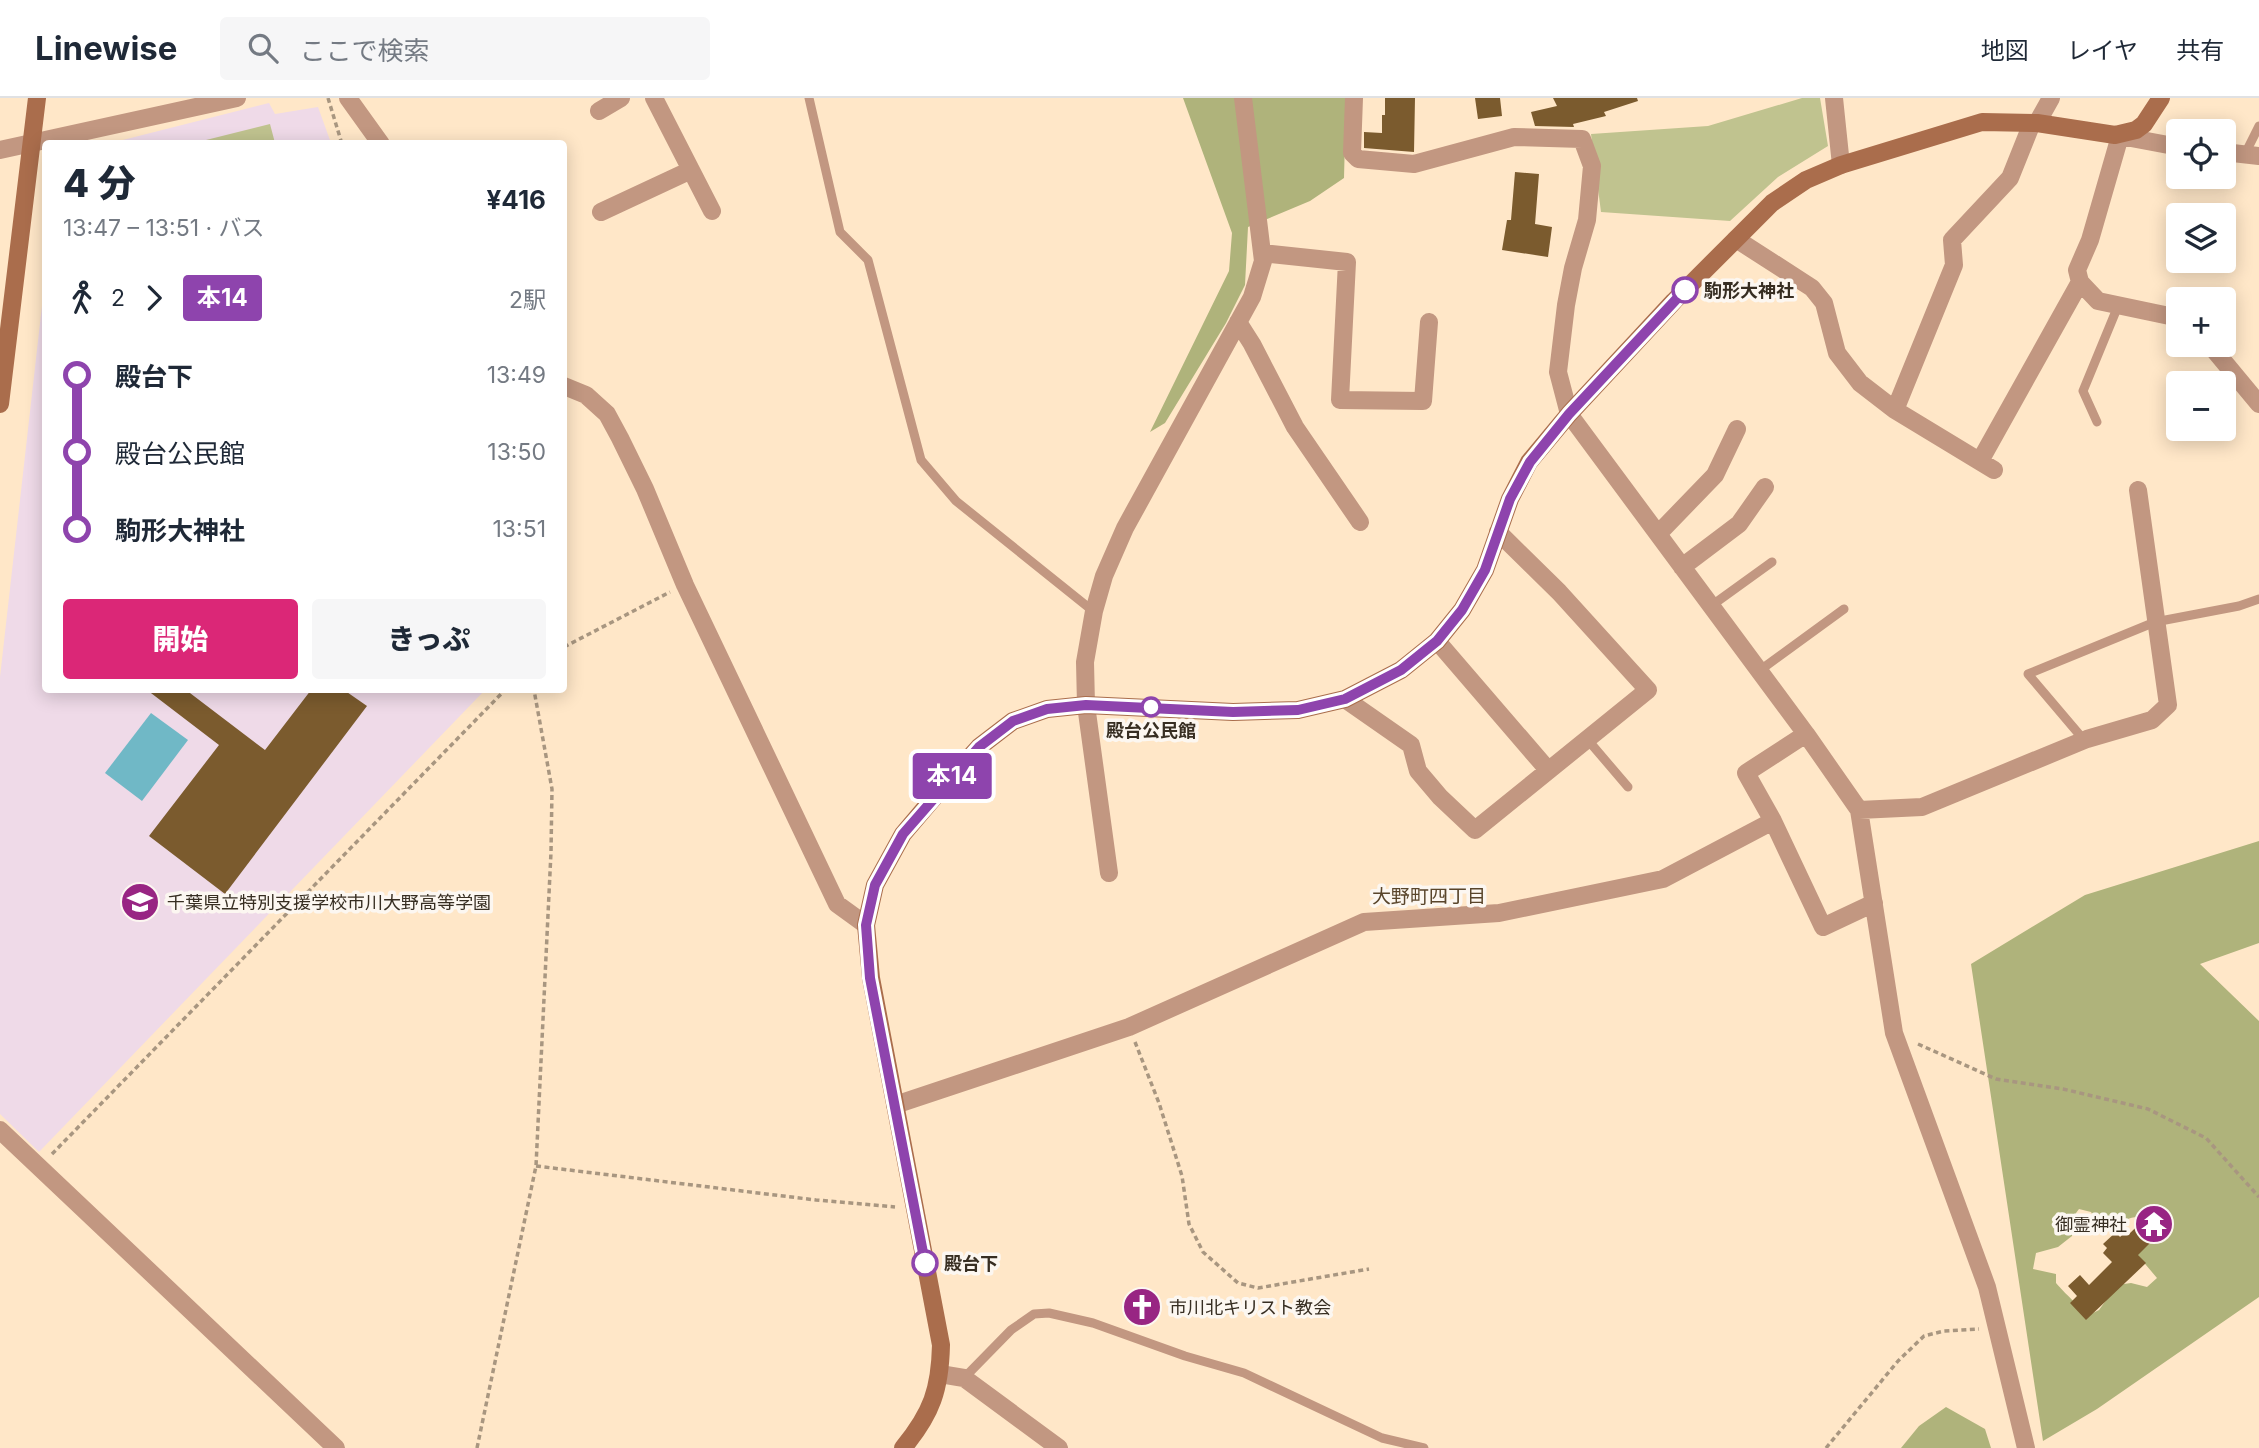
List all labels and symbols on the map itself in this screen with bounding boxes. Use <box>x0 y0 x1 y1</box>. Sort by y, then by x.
marker: 駒形大神社 <box>1672 277 1698 303</box>
place label: 駒形大神社 <box>1704 280 1794 301</box>
marker: 殿台公民館 <box>1141 697 1161 717</box>
place label: 殿台公民館 <box>1106 720 1196 741</box>
line badge: 本14 <box>912 753 992 799</box>
school or university icon: 千葉県立特別支援学校市川大野高等学園 <box>119 881 161 923</box>
district label: 大野町四丁目 <box>1372 885 1486 908</box>
place label: 千葉県立特別支援学校市川大野高等学園 <box>167 892 491 913</box>
temple icon: 御霊神社 <box>2133 1203 2175 1245</box>
place label: 御霊神社 <box>2055 1214 2127 1235</box>
marker: 殿台下 <box>912 1250 938 1276</box>
place label: 殿台下 <box>944 1253 998 1274</box>
church icon: 市川北キリスト教会 <box>1121 1286 1163 1328</box>
place label: 市川北キリスト教会 <box>1169 1297 1331 1318</box>

